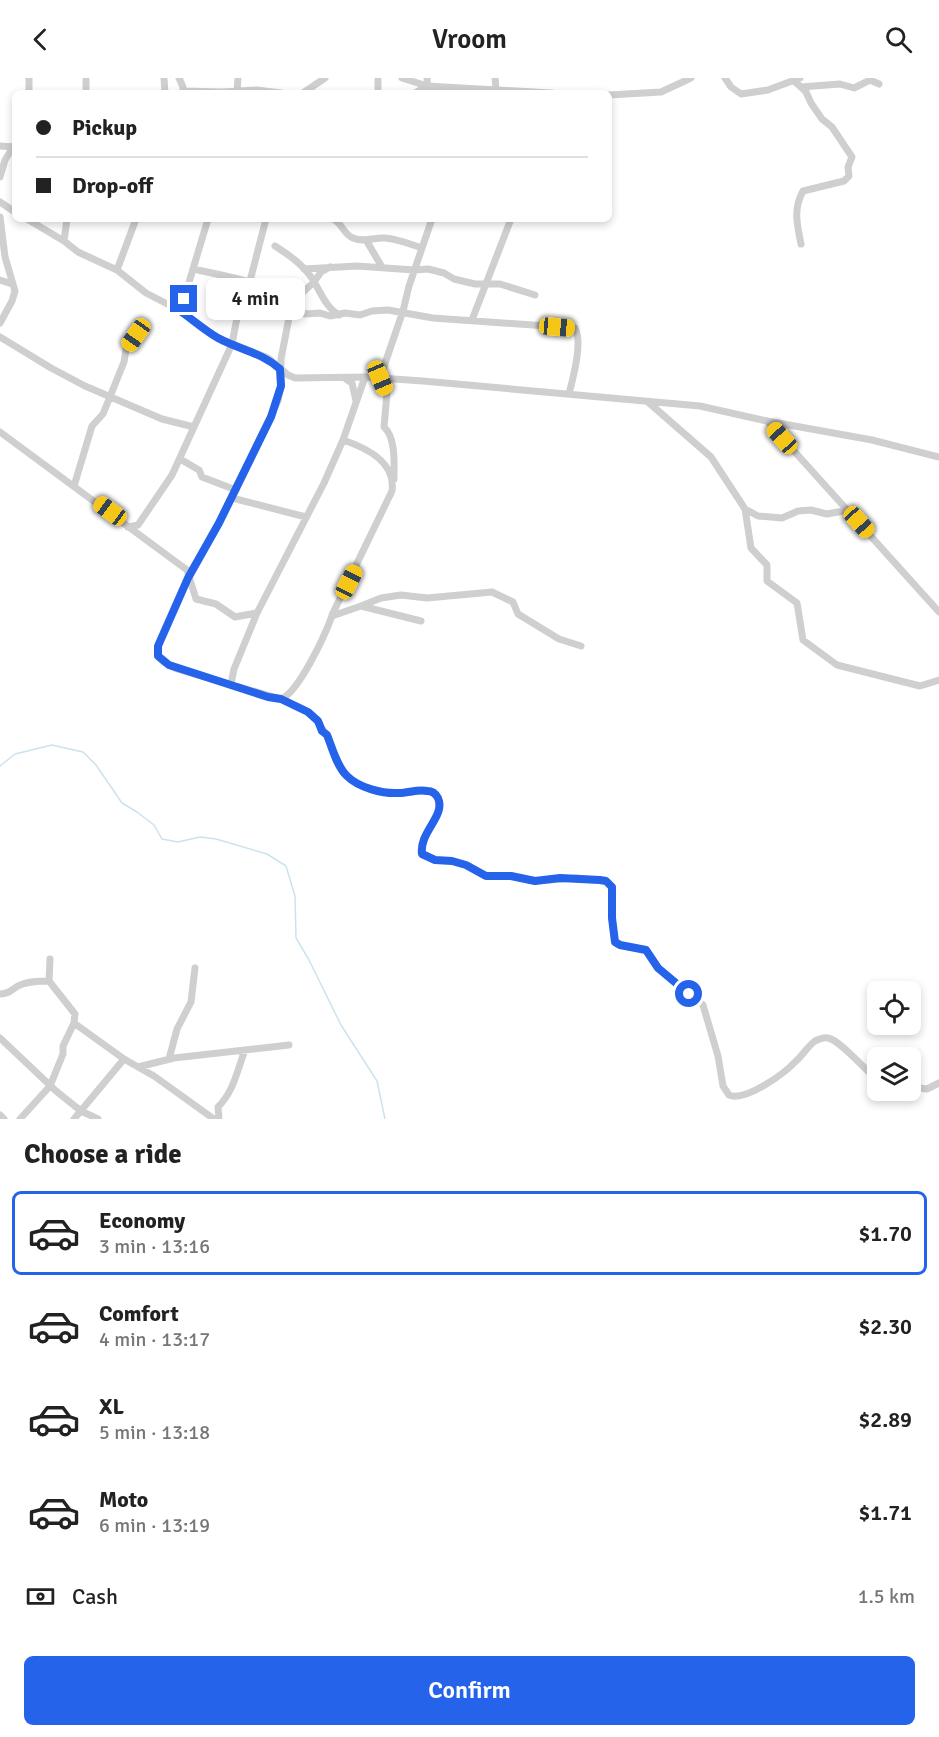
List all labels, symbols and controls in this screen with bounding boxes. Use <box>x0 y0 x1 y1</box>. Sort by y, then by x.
icon: back <box>24 23 57 56</box>
text: Vroom <box>432 23 507 56</box>
icon: search <box>882 23 915 56</box>
text: Pickup <box>72 114 137 141</box>
text: Drop-off <box>72 172 153 199</box>
callout: 4 min <box>205 278 304 320</box>
route end <box>170 285 197 312</box>
text: 4 min <box>232 286 279 311</box>
car <box>118 315 154 355</box>
car <box>538 316 576 338</box>
car <box>365 358 395 398</box>
car <box>763 419 801 457</box>
car <box>90 493 130 529</box>
car <box>840 503 878 541</box>
car <box>333 562 365 602</box>
route start <box>675 980 702 1007</box>
map controls <box>867 981 921 1101</box>
button: locate <box>867 981 921 1035</box>
button: layers <box>867 1047 921 1101</box>
text: Choose a ride <box>24 1138 182 1171</box>
icon: car <box>27 1206 81 1260</box>
text: Economy <box>99 1207 185 1234</box>
text: $1.70 <box>858 1220 912 1247</box>
text: 3 min · 13:16 <box>99 1234 210 1259</box>
icon: car <box>27 1299 81 1353</box>
text: Comfort <box>99 1300 179 1327</box>
text: $2.30 <box>858 1313 912 1340</box>
text: 4 min · 13:17 <box>99 1327 210 1352</box>
icon: car <box>27 1392 81 1446</box>
text: XL <box>99 1393 124 1420</box>
text: $2.89 <box>858 1406 912 1433</box>
text: 5 min · 13:18 <box>99 1420 210 1445</box>
icon: car <box>27 1485 81 1539</box>
text: Moto <box>99 1486 148 1513</box>
text: $1.71 <box>858 1499 912 1526</box>
text: 6 min · 13:19 <box>99 1513 210 1538</box>
icon: cash <box>24 1580 57 1613</box>
text: Cash <box>72 1583 118 1610</box>
text: 1.5 km <box>858 1584 915 1609</box>
button: Confirm <box>24 1656 915 1725</box>

